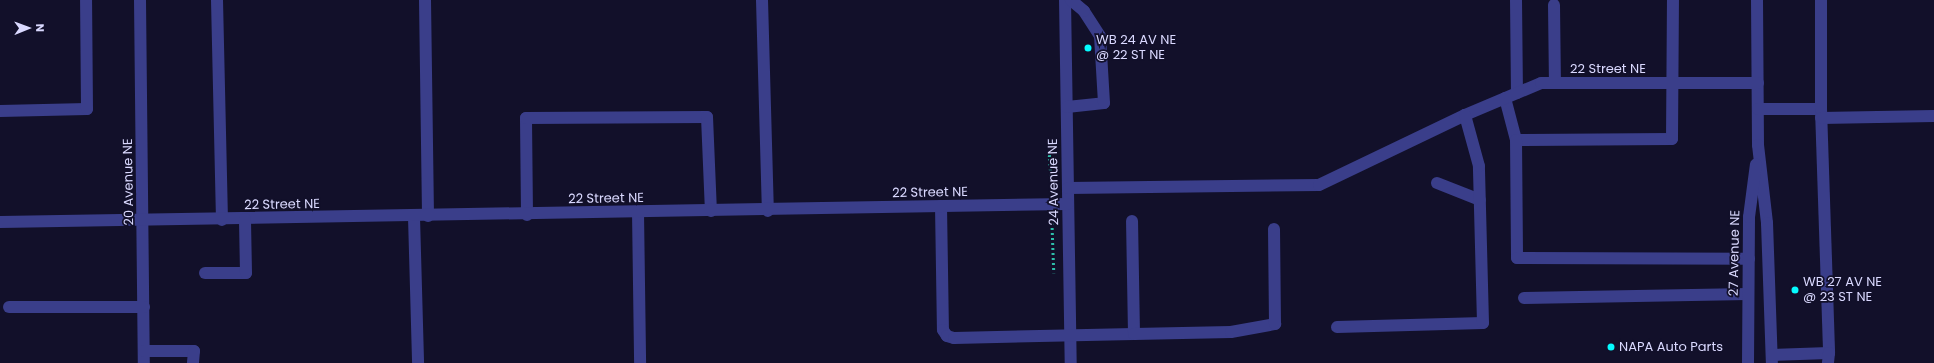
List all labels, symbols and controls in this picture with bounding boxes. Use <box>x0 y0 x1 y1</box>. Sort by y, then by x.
north arrow <box>8 8 48 48</box>
text: N <box>32 24 48 32</box>
place label: WB 24 AV NE @ 22 ST NE <box>1096 33 1176 64</box>
marker: WB 24 AV NE @ 22 ST NE <box>1083 43 1093 53</box>
street label: 22 Street NE <box>1570 61 1646 77</box>
street label: 20 Avenue NE <box>120 138 138 226</box>
street label: 24 Avenue NE <box>1045 138 1063 226</box>
street label: 22 Street NE <box>892 185 968 201</box>
street label: 22 Street NE <box>568 191 644 207</box>
street label: 22 Street NE <box>244 197 320 213</box>
street label: 27 Avenue NE <box>1726 210 1744 296</box>
place label: WB 27 AV NE @ 23 ST NE <box>1803 275 1882 306</box>
marker: WB 27 AV NE @ 23 ST NE <box>1790 285 1800 295</box>
place label: NAPA Auto Parts <box>1619 339 1723 355</box>
marker: NAPA Auto Parts <box>1606 342 1616 352</box>

